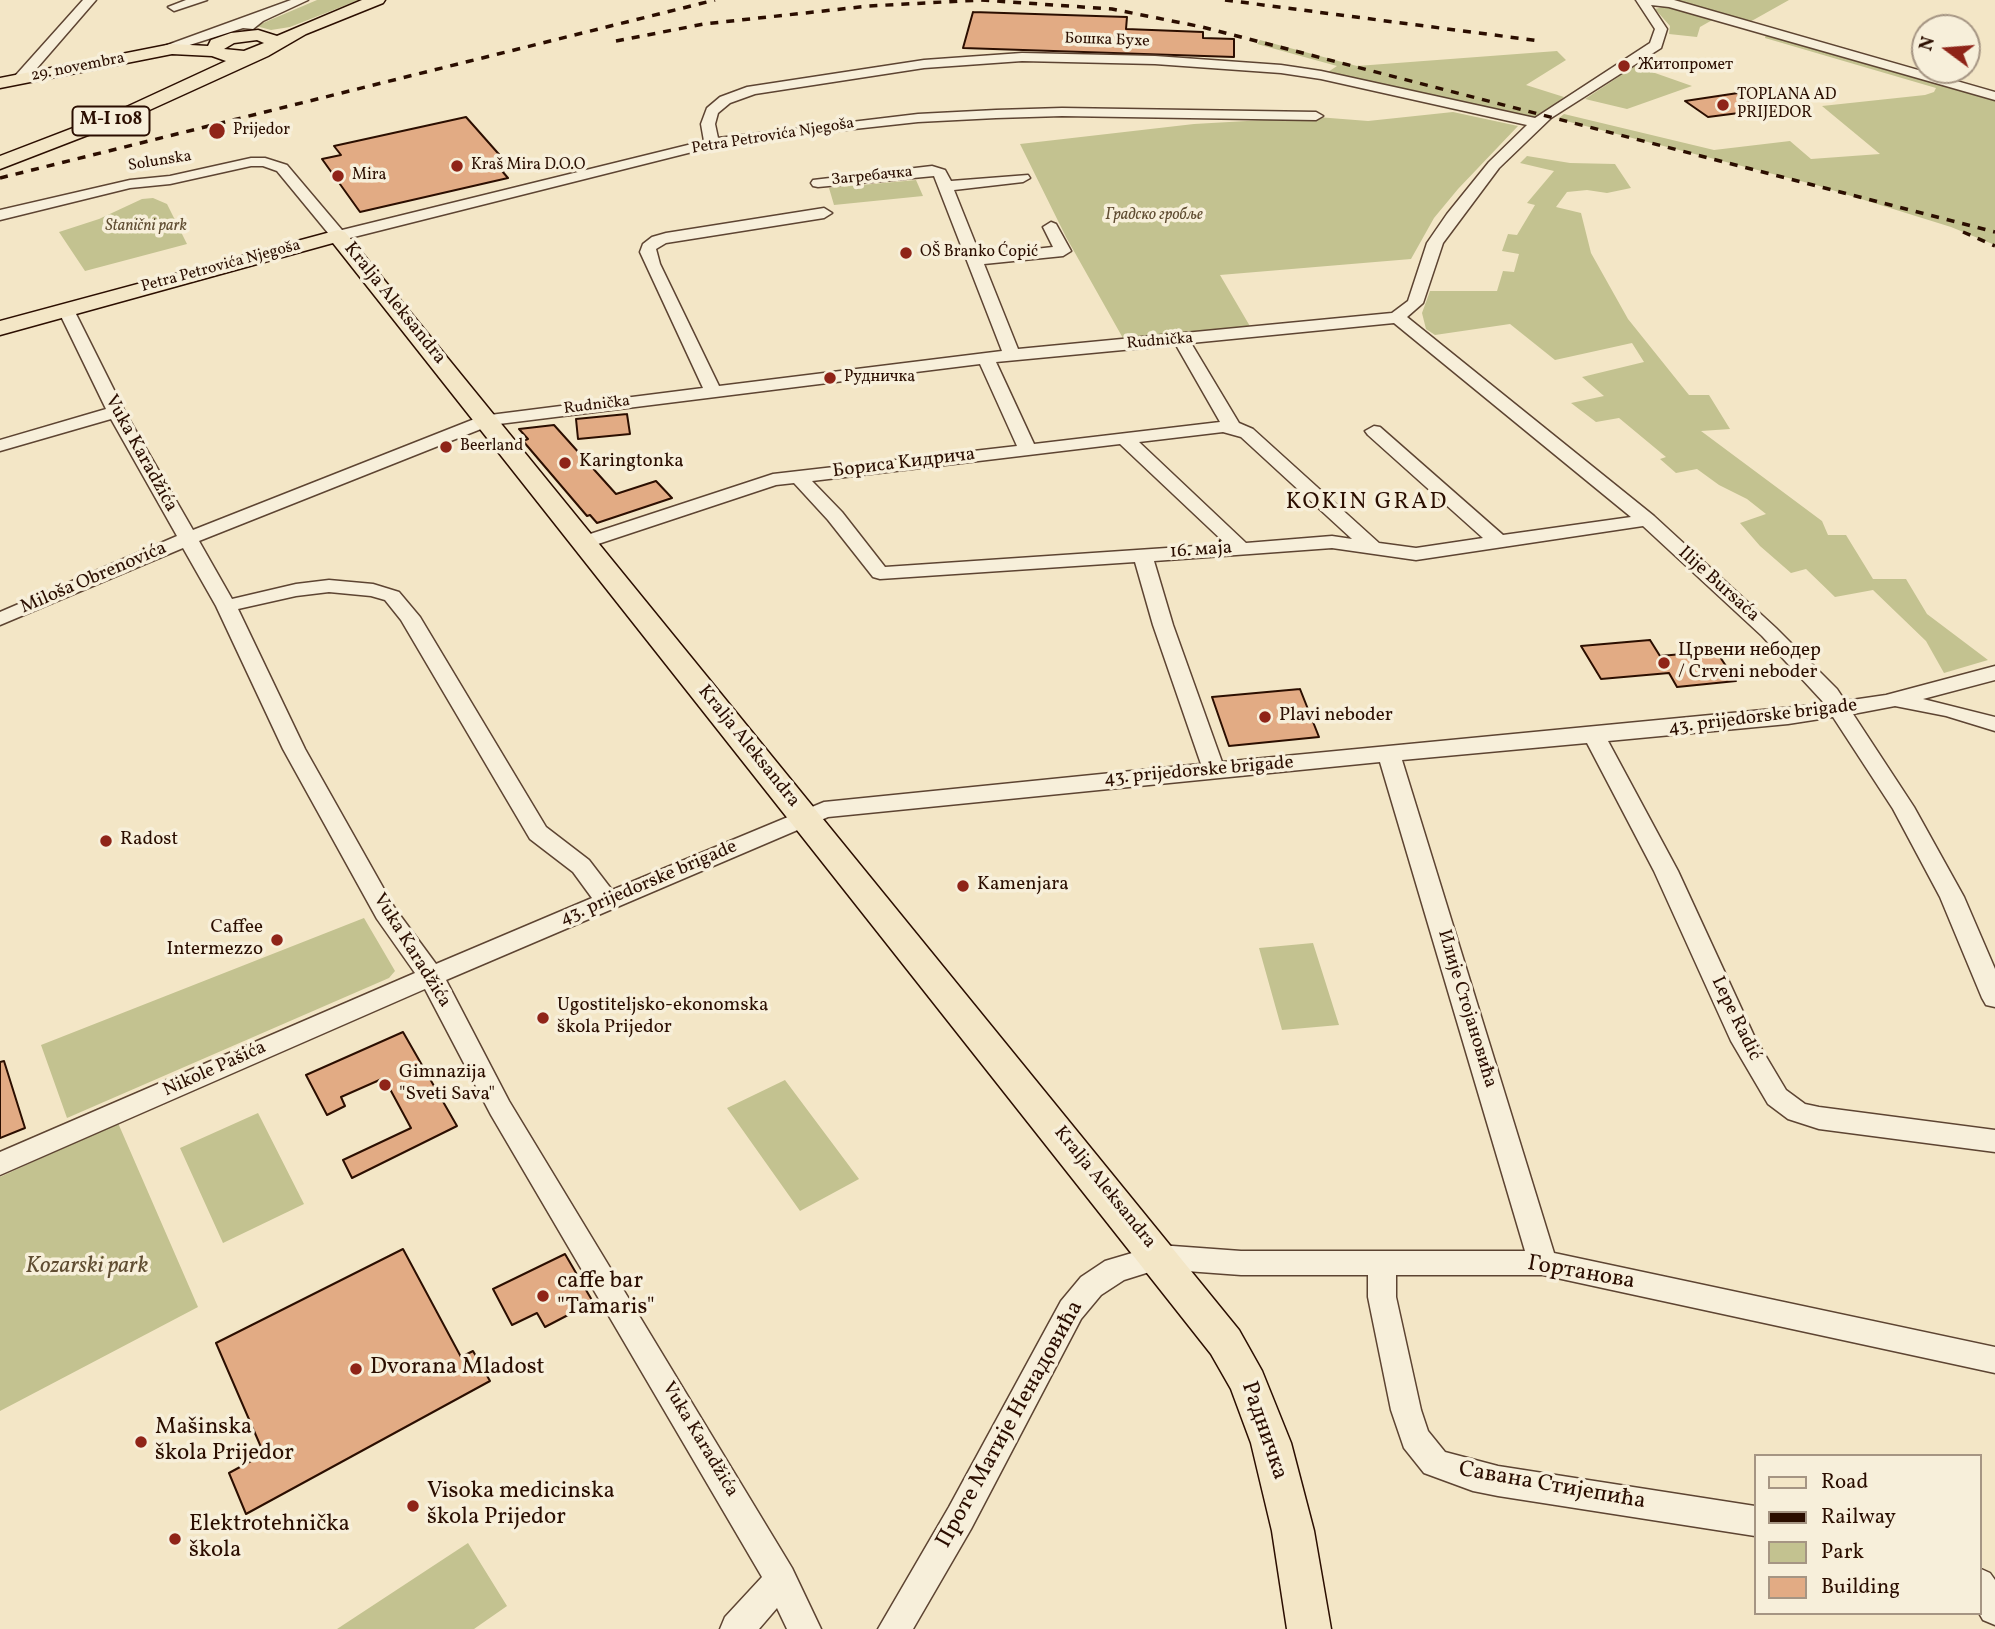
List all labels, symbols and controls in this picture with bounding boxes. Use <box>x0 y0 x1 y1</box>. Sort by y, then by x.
north arrow <box>1911 14 1981 84</box>
street label: Бошка Бухе <box>1064 30 1150 52</box>
text: N <box>1913 34 1942 54</box>
street label: 29. novembra <box>30 50 126 86</box>
place label: Житопромет <box>1638 56 1733 76</box>
marker: Житопромет <box>1616 58 1632 74</box>
place label: TOPLANA AD PRIJEDOR <box>1737 86 1836 124</box>
marker: TOPLANA AD PRIJEDOR <box>1715 97 1731 113</box>
road number: M-I 108 <box>72 106 150 136</box>
street label: Petra Petrovića Njegoša <box>690 115 856 159</box>
marker: Prijedor <box>207 121 227 141</box>
place label: Prijedor <box>233 121 290 141</box>
street label: Solunska <box>127 148 193 176</box>
place label: Kraš Mira D.O.O <box>471 156 585 176</box>
marker: Kraš Mira D.O.O <box>449 158 465 174</box>
street label: Загребачка <box>830 163 914 191</box>
place label: Mira <box>352 166 386 186</box>
marker: Mira <box>330 168 346 184</box>
park label: Градско гробље <box>1105 206 1203 226</box>
park label: Stanični park <box>105 217 187 237</box>
street label: Petra Petrovića Njegoša <box>139 236 303 298</box>
street label: Kralja Aleksandra <box>338 238 450 370</box>
place label: OŠ Branko Ćopić <box>920 243 1038 263</box>
marker: OŠ Branko Ćopić <box>898 245 914 261</box>
street label: Rudnička <box>1126 330 1194 354</box>
place label: Рудничка <box>844 368 915 388</box>
marker: Рудничка <box>822 370 838 386</box>
street label: Vuka Karadžića <box>98 392 182 516</box>
street label: Rudnička <box>563 392 631 420</box>
place label: Beerland <box>460 437 523 457</box>
marker: Beerland <box>438 439 454 455</box>
street label: Бориса Kидрича <box>831 444 977 484</box>
place label: Karingtonka <box>579 452 684 474</box>
marker: Karingtonka <box>557 455 573 471</box>
district label: KOKIN GRAD <box>1287 490 1447 518</box>
street label: 16. маја <box>1169 537 1233 565</box>
street label: Miloša Obrenovića <box>17 538 171 620</box>
street label: Ilije Bursaća <box>1672 542 1764 628</box>
place label: Црвени небодер / Crveni neboder <box>1678 641 1821 685</box>
marker: Црвени небодер / Crveni neboder <box>1656 655 1672 671</box>
street label: Kralja Aleksandra <box>692 681 804 813</box>
street label: 43. prijedorske brigade <box>1667 695 1859 741</box>
place label: Plavi neboder <box>1279 706 1393 728</box>
marker: Plavi neboder <box>1257 709 1273 725</box>
street label: 43. prijedorske brigade <box>1103 752 1295 792</box>
place label: Radost <box>120 830 178 852</box>
marker: Radost <box>98 833 114 849</box>
street label: 43. prijedorske brigade <box>557 836 741 932</box>
place label: Kamenjara <box>977 875 1069 897</box>
marker: Kamenjara <box>955 878 971 894</box>
street label: Vuka Karadžića <box>367 890 455 1012</box>
place label: Caffee Intermezzo <box>167 918 263 962</box>
street label: Илије Стојановића <box>1431 927 1501 1091</box>
marker: Caffee Intermezzo <box>269 932 285 948</box>
street label: Lepe Radić <box>1705 973 1765 1065</box>
place label: Ugostiteljsko-ekonomska škola Prijedor <box>557 996 768 1040</box>
marker: Ugostiteljsko-ekonomska škola Prijedor <box>535 1010 551 1026</box>
street label: Nikole Pašića <box>160 1037 270 1103</box>
place label: Gimnazija "Sveti Sava" <box>399 1063 495 1107</box>
marker: Gimnazija "Sveti Sava" <box>377 1077 393 1093</box>
street label: Kralja Aleksandra <box>1048 1122 1160 1254</box>
street label: Гортанова <box>1525 1251 1637 1297</box>
park label: Kozarski park <box>26 1254 148 1282</box>
place label: caffe bar "Tamaris" <box>557 1269 655 1323</box>
marker: caffe bar "Tamaris" <box>535 1288 551 1304</box>
street label: Проте Матије Ненадовића <box>931 1297 1091 1553</box>
place label: Dvorana Mladost <box>370 1355 545 1383</box>
marker: Dvorana Mladost <box>348 1361 364 1377</box>
street label: Vuka Karadžića <box>656 1378 742 1502</box>
street label: Радничка <box>1233 1378 1293 1484</box>
place label: Mašinska škola Prijedor <box>155 1415 294 1469</box>
marker: Mašinska škola Prijedor <box>133 1434 149 1450</box>
legend <box>1754 1454 1981 1615</box>
street label: Савана Стијепића <box>1456 1457 1648 1517</box>
text: Road <box>1821 1468 1868 1497</box>
place label: Visoka medicinska škola Prijedor <box>427 1479 615 1533</box>
marker: Visoka medicinska škola Prijedor <box>405 1498 421 1514</box>
text: Railway <box>1821 1503 1896 1532</box>
place label: Elektrotehnička škola <box>189 1512 350 1566</box>
marker: Elektrotehnička škola <box>167 1531 183 1547</box>
text: Park <box>1821 1538 1864 1567</box>
text: Building <box>1821 1573 1900 1602</box>

